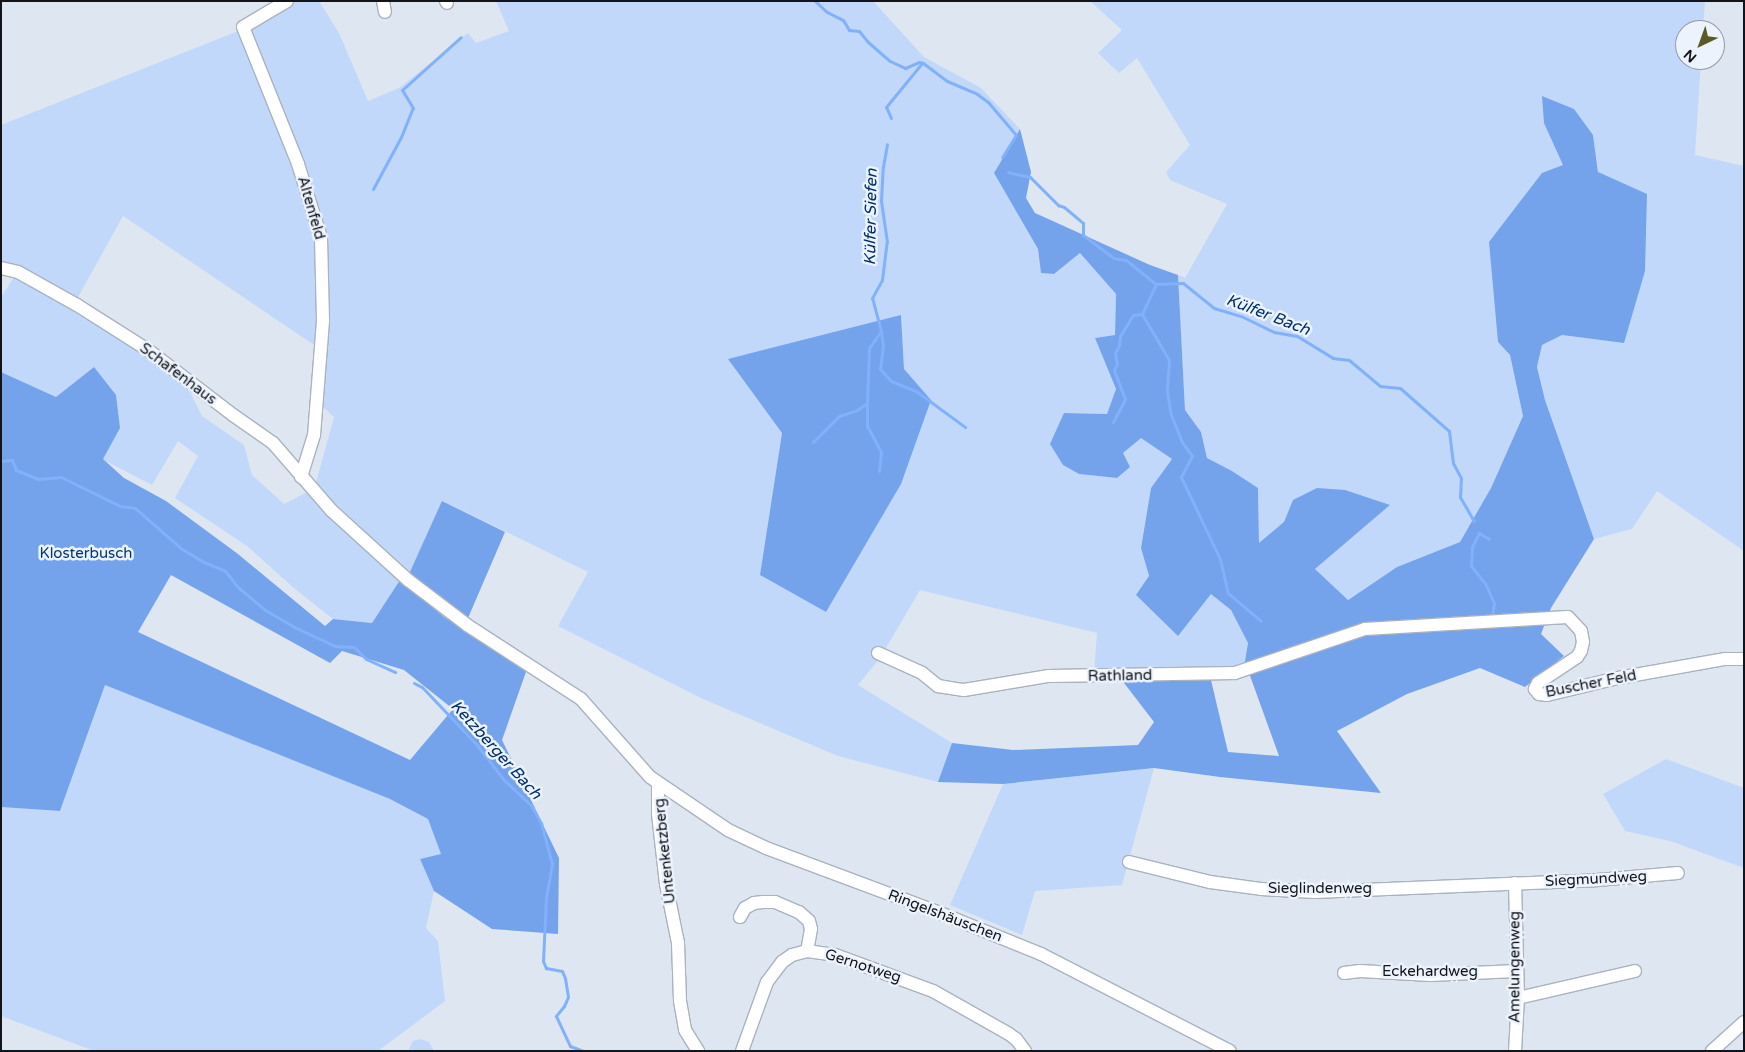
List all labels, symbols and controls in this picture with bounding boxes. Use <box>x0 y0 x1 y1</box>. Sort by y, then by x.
north arrow <box>1675 20 1725 70</box>
text: N <box>1680 46 1700 66</box>
water label: Külfer Siefen <box>861 169 881 265</box>
street label: Altenfeld <box>293 174 329 242</box>
water label: Külfer Bach <box>1224 290 1312 340</box>
street label: Schafenhaus <box>136 339 220 409</box>
park label: Klosterbusch <box>40 545 132 563</box>
street label: Rathland <box>1088 666 1152 686</box>
street label: Buscher Feld <box>1544 666 1638 702</box>
water label: Ketzberger Bach <box>446 697 546 803</box>
street label: Untenketzberg <box>651 797 679 905</box>
street label: Siegmundweg <box>1545 867 1647 891</box>
street label: Sieglindenweg <box>1268 880 1372 898</box>
street label: Ringelshäuschen <box>885 886 1005 946</box>
street label: Amelungenweg <box>1506 911 1524 1023</box>
street label: Gernotweg <box>823 945 903 987</box>
street label: Eckehardweg <box>1382 963 1478 981</box>

